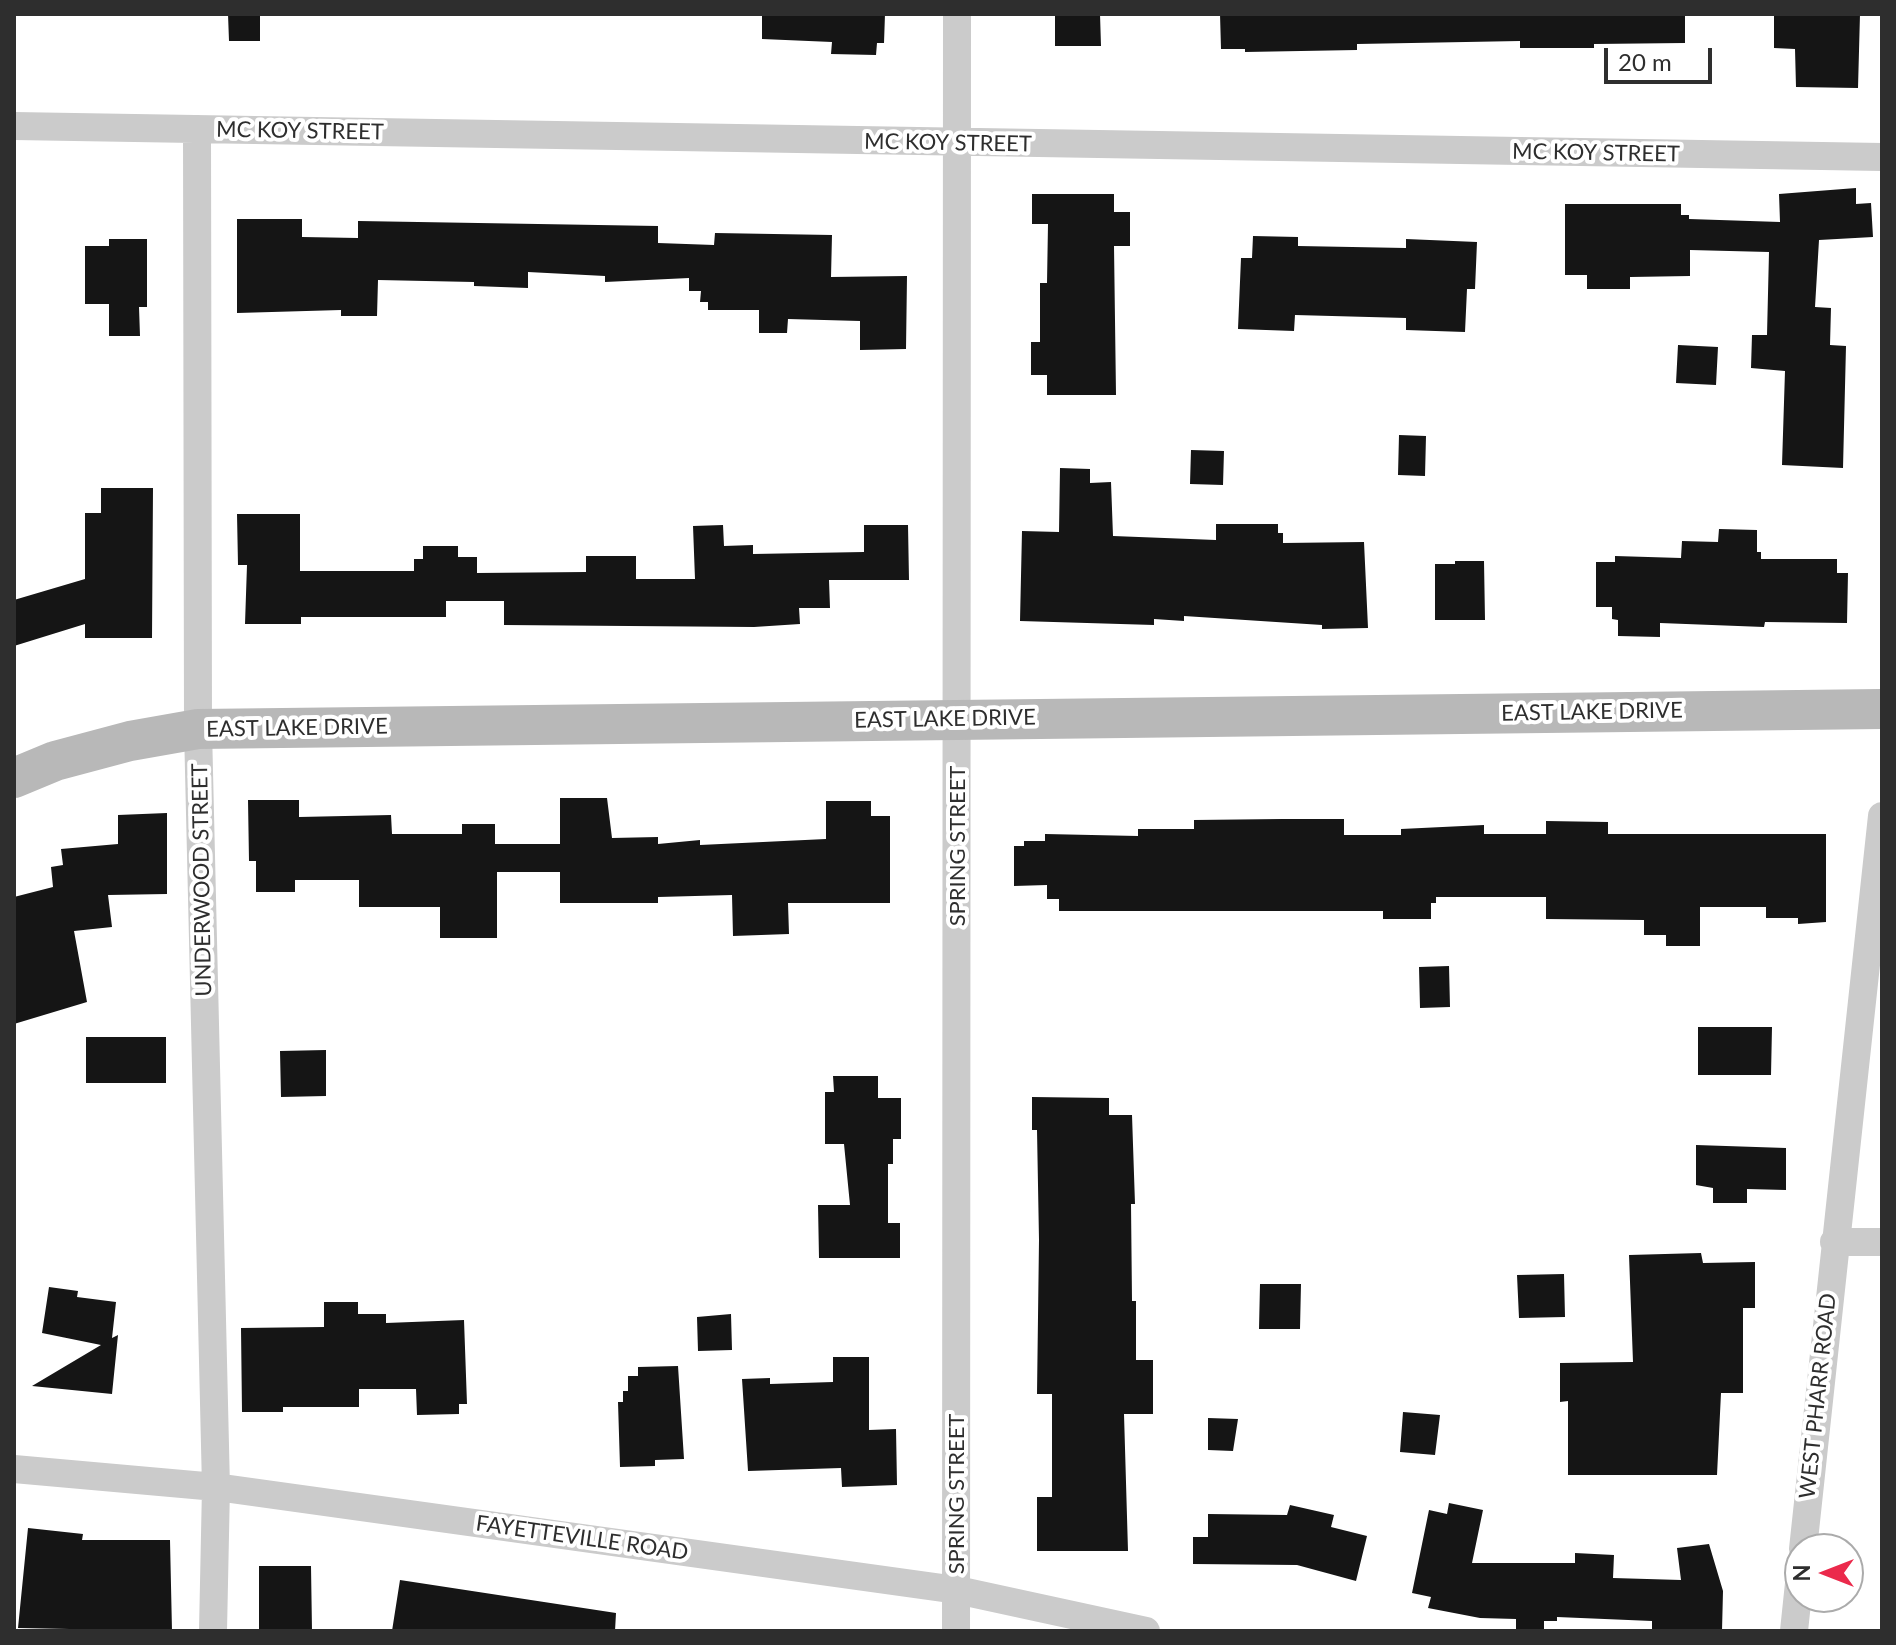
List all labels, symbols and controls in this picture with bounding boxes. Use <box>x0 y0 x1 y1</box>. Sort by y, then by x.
scale bar <box>1608 32 1716 82</box>
text: 20 m <box>1618 47 1672 76</box>
street label: MC KOY STREET <box>216 116 384 146</box>
street label: MC KOY STREET <box>864 128 1032 158</box>
street label: MC KOY STREET <box>1512 138 1680 168</box>
street label: EAST LAKE DRIVE <box>1501 697 1683 727</box>
street label: EAST LAKE DRIVE <box>854 704 1036 734</box>
street label: EAST LAKE DRIVE <box>206 713 388 743</box>
street label: UNDERWOOD STREET <box>187 763 217 997</box>
street label: SPRING STREET <box>945 766 971 926</box>
street label: WEST PHARR ROAD <box>1794 1292 1842 1500</box>
street label: SPRING STREET <box>944 1414 970 1574</box>
street label: FAYETTEVILLE ROAD <box>474 1510 690 1566</box>
north arrow <box>1784 1533 1864 1613</box>
text: N <box>1788 1565 1815 1581</box>

